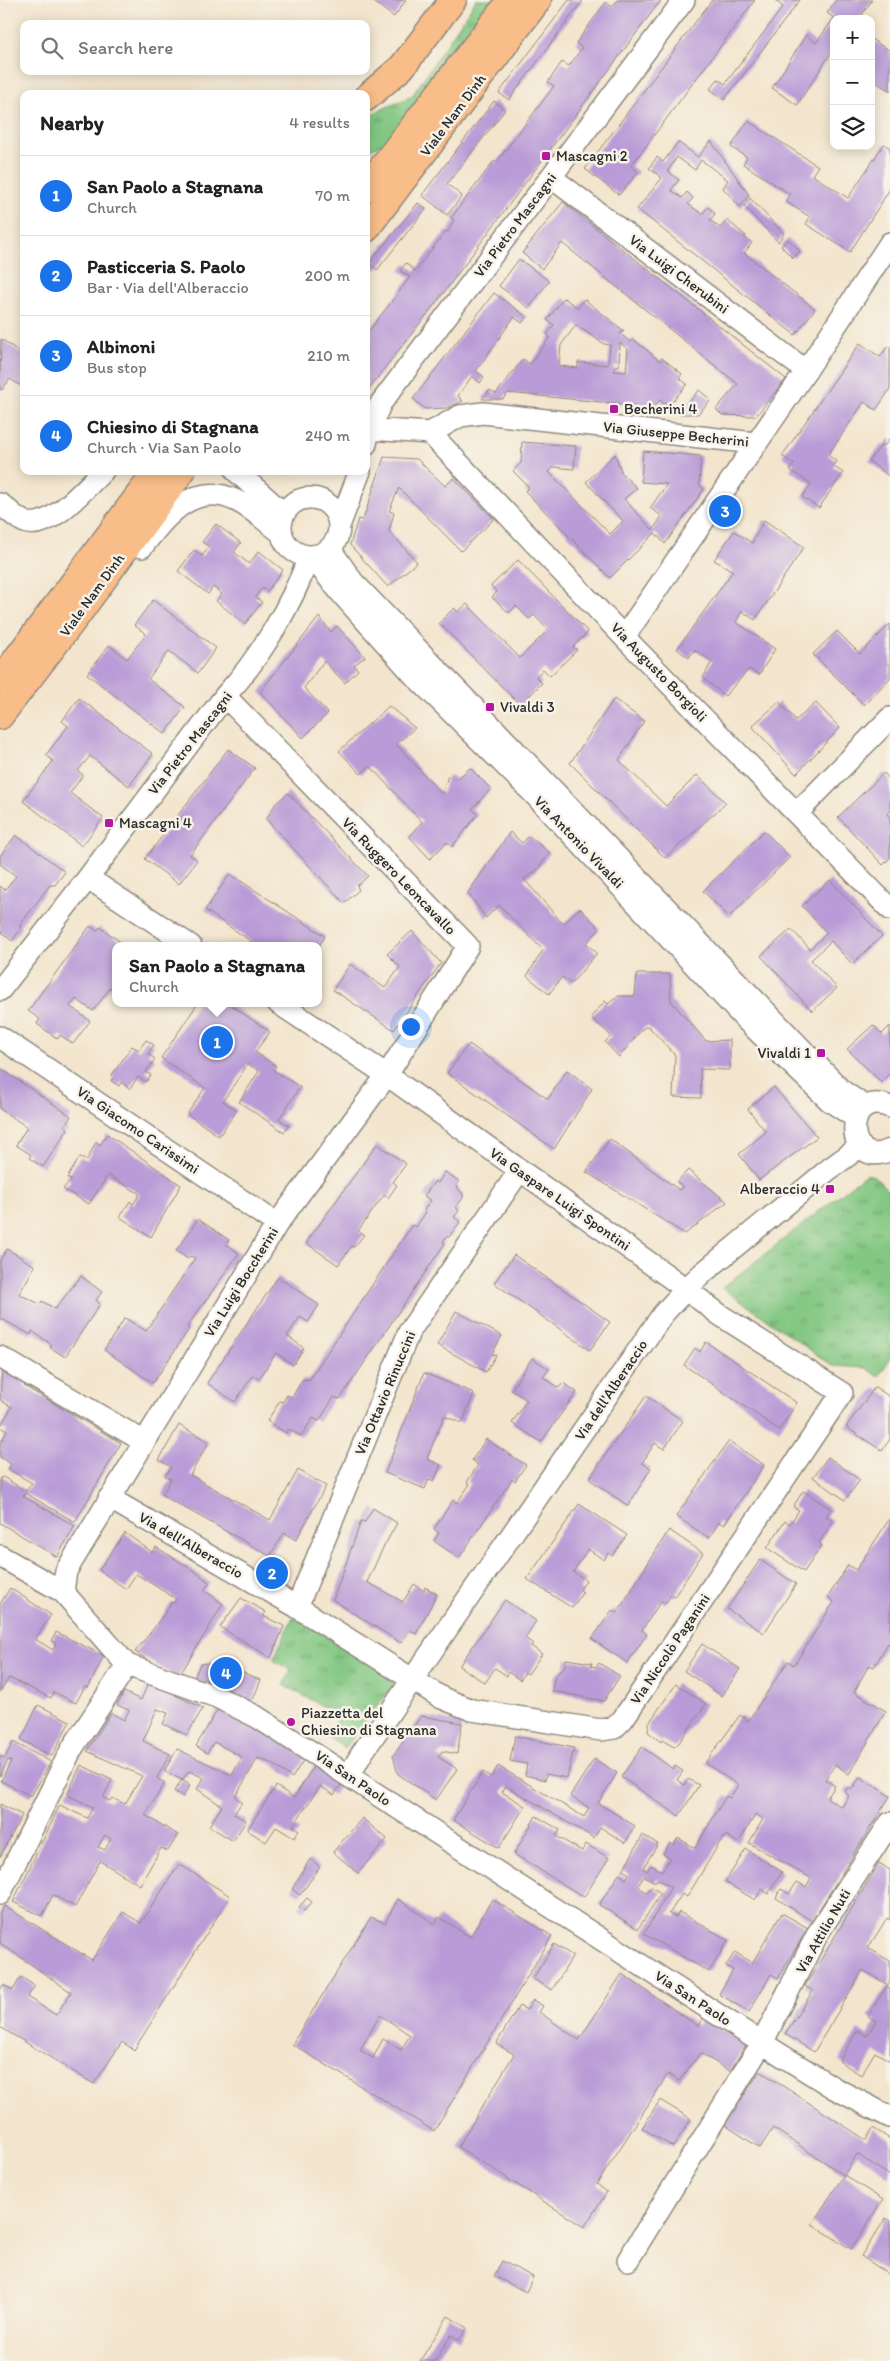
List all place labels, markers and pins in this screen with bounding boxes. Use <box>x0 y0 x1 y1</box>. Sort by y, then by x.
place label: Mascagni 2 <box>556 147 628 165</box>
marker: Mascagni 2 <box>540 150 552 162</box>
place label: Becherini 4 <box>624 400 697 418</box>
marker: Becherini 4 <box>608 403 620 415</box>
pin: 3 <box>709 492 741 530</box>
place label: Vivaldi 3 <box>500 698 555 716</box>
marker: Vivaldi 3 <box>484 701 496 713</box>
place label: Mascagni 4 <box>119 814 192 832</box>
marker: Mascagni 4 <box>103 817 115 829</box>
pin: 1 <box>201 1023 233 1061</box>
place label: Vivaldi 1 <box>757 1044 811 1062</box>
marker: Vivaldi 1 <box>815 1047 827 1059</box>
place label: Alberaccio 4 <box>740 1180 820 1198</box>
marker: Alberaccio 4 <box>824 1183 836 1195</box>
pin: 2 <box>256 1554 288 1592</box>
pin: 4 <box>210 1654 242 1692</box>
place label: Piazzetta del Chiesino di Stagnana <box>301 1704 437 1739</box>
marker: Piazzetta del Chiesino di Stagnana <box>285 1716 297 1728</box>

